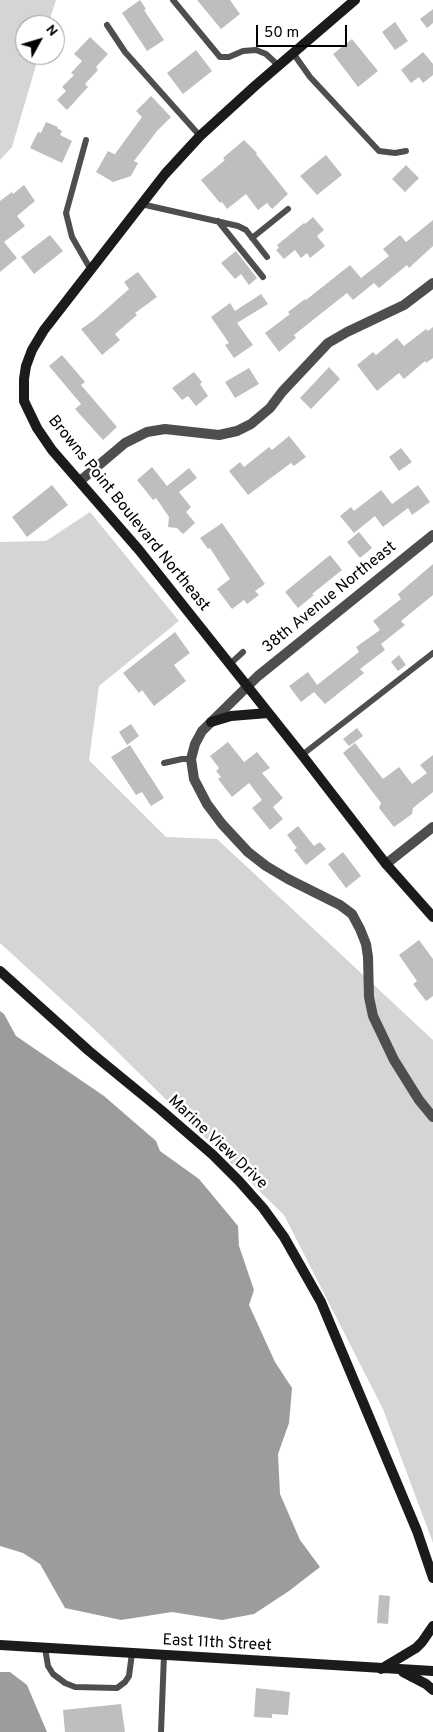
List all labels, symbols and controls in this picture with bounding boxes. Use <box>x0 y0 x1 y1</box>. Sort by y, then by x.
north arrow <box>15 15 65 65</box>
scale bar <box>258 15 349 47</box>
text: N <box>41 22 61 40</box>
text: 50 m <box>264 24 299 43</box>
street label: Browns Point Boulevard Northeast <box>43 412 213 616</box>
street label: 38th Avenue Northeast <box>259 538 401 658</box>
street label: Marine View Drive <box>163 1092 271 1194</box>
street label: East 11th Street <box>162 1632 272 1656</box>

